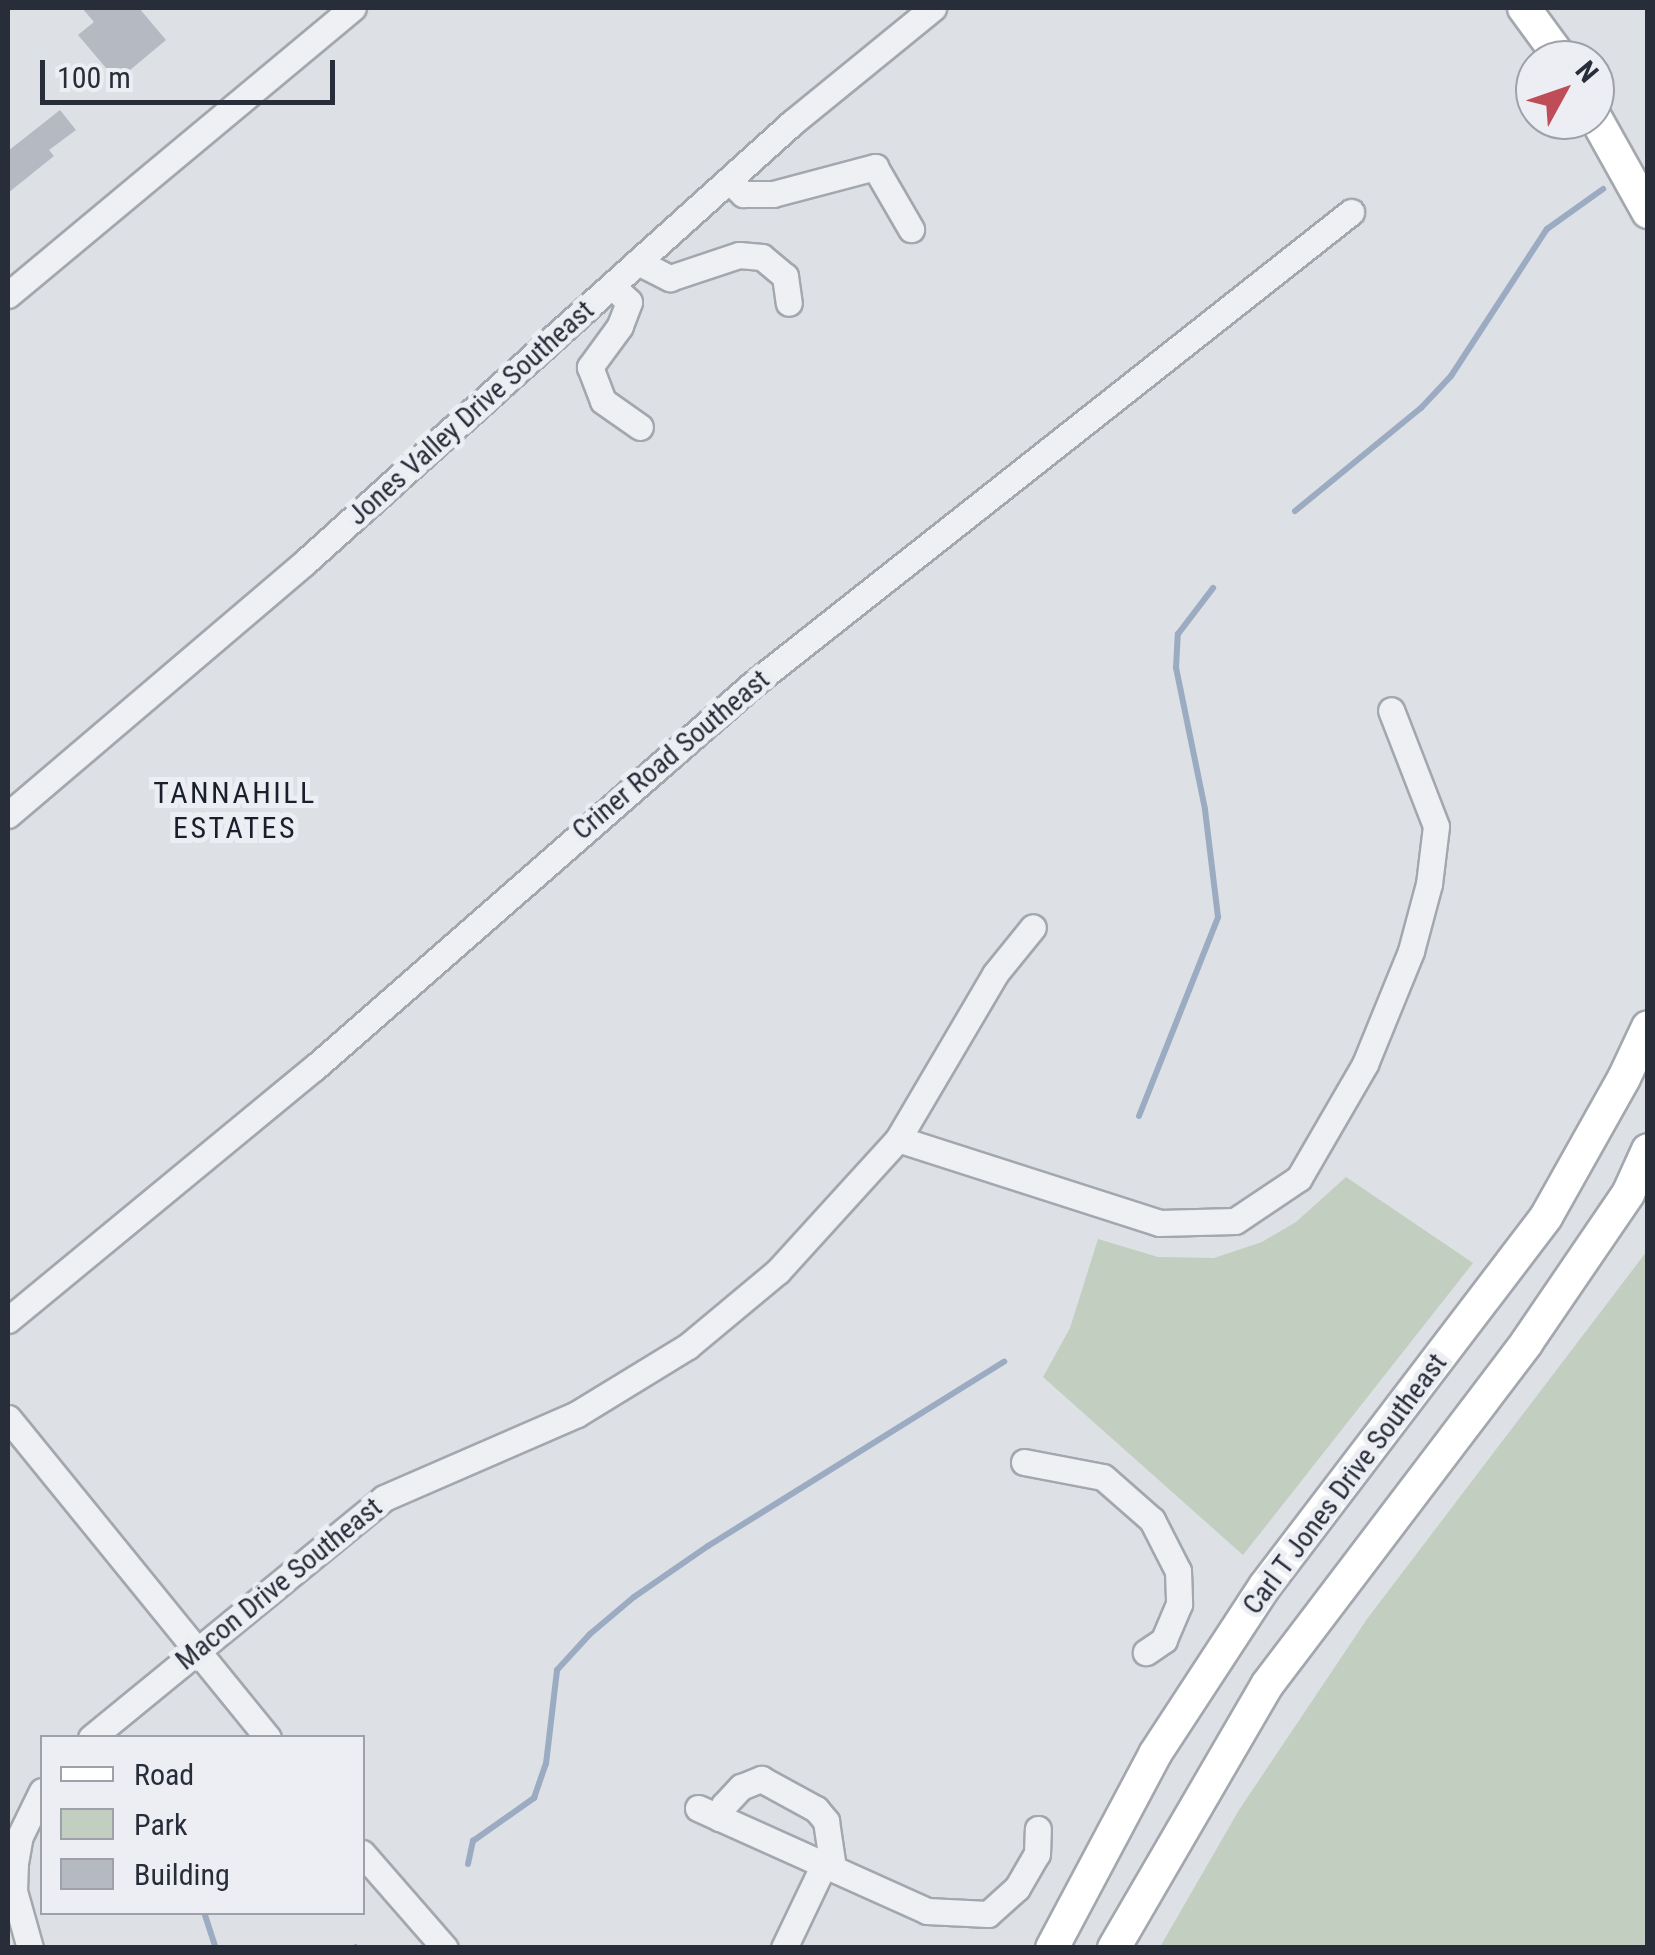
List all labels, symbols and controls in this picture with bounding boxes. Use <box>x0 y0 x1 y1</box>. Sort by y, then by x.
scale bar <box>45 40 340 102</box>
north arrow <box>1515 40 1615 140</box>
text: N <box>1569 55 1605 89</box>
text: 100 m <box>57 60 131 95</box>
street label: Jones Valley Drive Southeast <box>341 294 601 532</box>
street label: Criner Road Southeast <box>566 663 776 847</box>
district label: TANNAHILL ESTATES <box>153 775 317 846</box>
street label: Carl T Jones Drive Southeast <box>1236 1347 1454 1621</box>
street label: Macon Drive Southeast <box>169 1491 389 1677</box>
legend <box>40 1735 365 1915</box>
text: Road <box>134 1757 194 1792</box>
text: Park <box>134 1807 188 1842</box>
text: Building <box>134 1857 230 1892</box>

